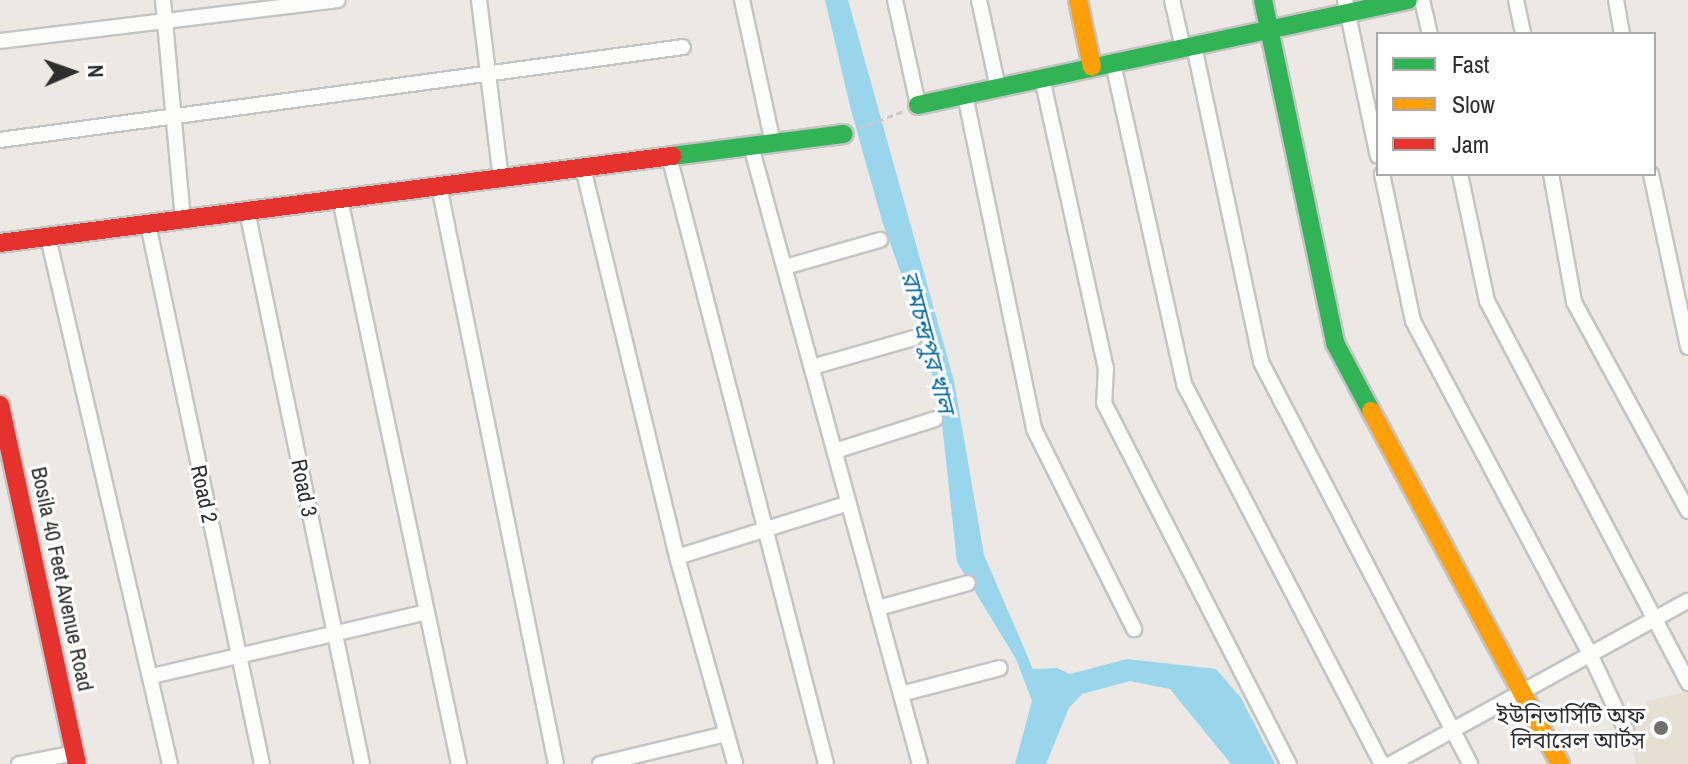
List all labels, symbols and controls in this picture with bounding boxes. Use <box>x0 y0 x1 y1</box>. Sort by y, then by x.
north arrow <box>32 32 112 112</box>
legend <box>1376 32 1656 176</box>
text: Fast <box>1452 48 1489 80</box>
text: N <box>81 64 111 78</box>
text: Slow <box>1452 88 1495 120</box>
text: Jam <box>1452 128 1489 160</box>
water label: রামচন্দ্রপুর খাল <box>895 268 961 416</box>
street label: Road 3 <box>285 457 323 519</box>
street label: Road 2 <box>185 463 223 525</box>
street label: Bosila 40 Feet Avenue Road <box>25 464 99 694</box>
place label: ইউনিভার্সিটি অফ লিবারেল আর্টস <box>1497 702 1645 754</box>
marker: ইউনিভার্সিটি অফ লিবারেল আর্টস <box>1652 719 1670 737</box>

